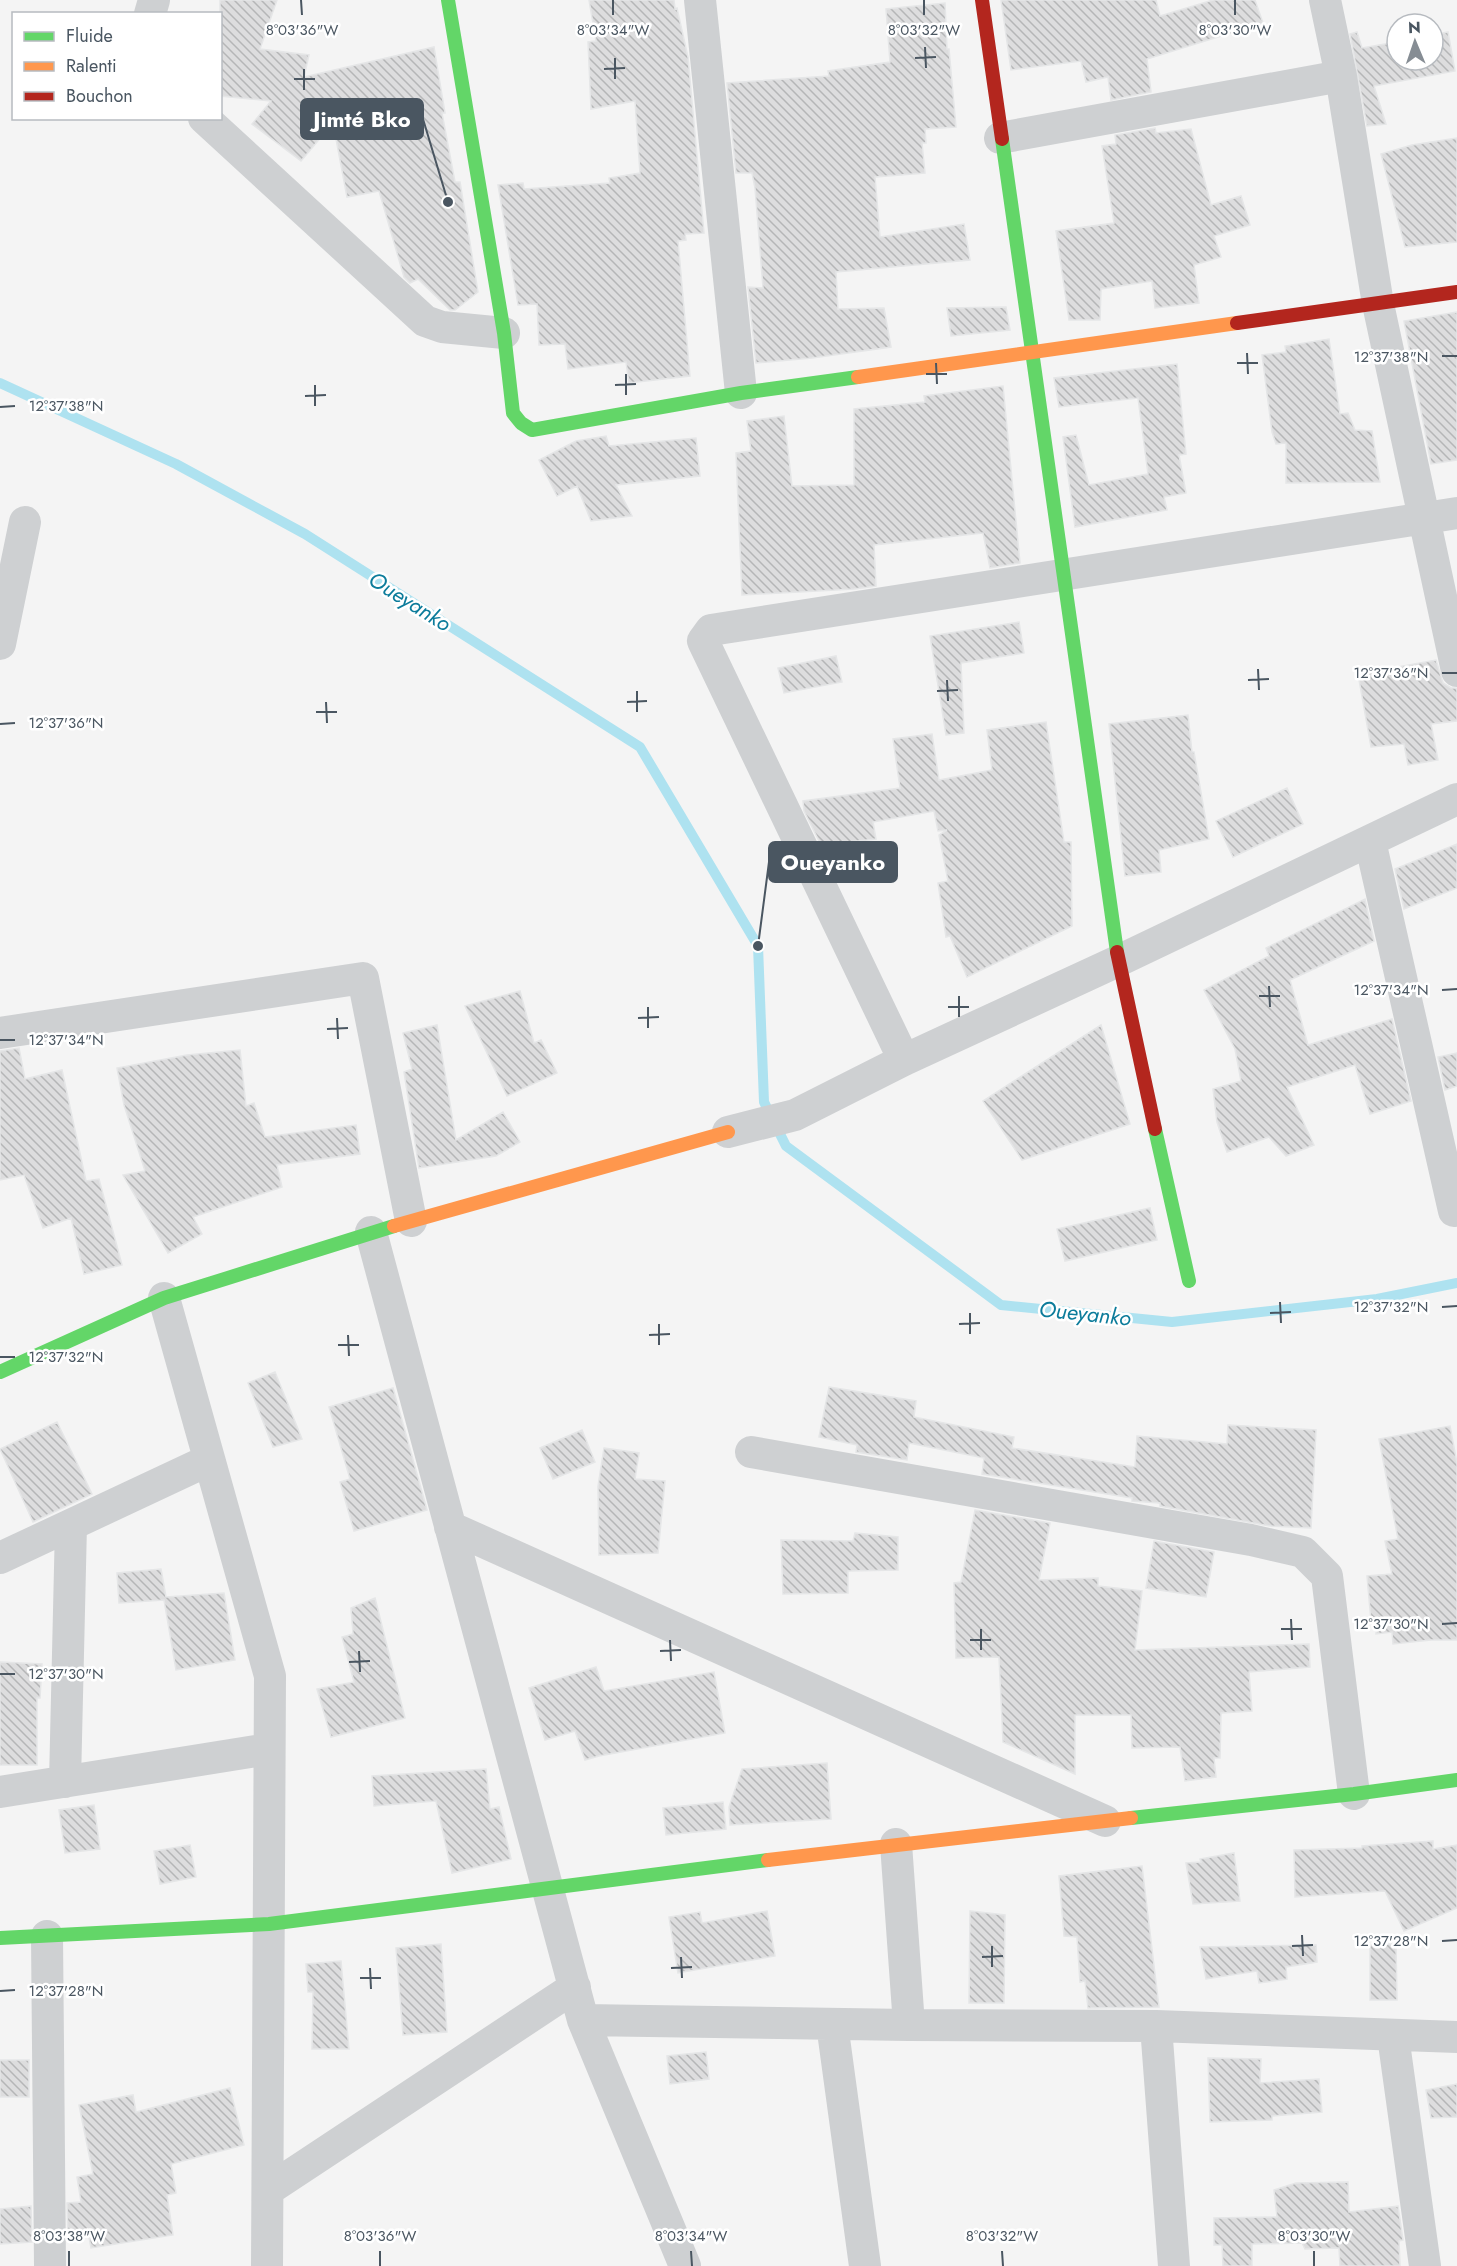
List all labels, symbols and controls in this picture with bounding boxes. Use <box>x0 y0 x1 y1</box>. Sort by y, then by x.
legend <box>12 12 222 120</box>
north arrow <box>1385 12 1445 72</box>
text: N <box>1408 16 1421 39</box>
text: 8°03'36"W <box>266 19 338 41</box>
text: 8°03'34"W <box>577 19 649 41</box>
text: 8°03'32"W <box>888 19 960 41</box>
text: 8°03'30"W <box>1199 19 1272 41</box>
text: Fluide <box>66 23 113 49</box>
text: Ralenti <box>66 53 117 79</box>
text: Bouchon <box>66 83 133 109</box>
callout: Jimté Bko <box>301 99 423 139</box>
text: Jimté Bko <box>309 103 411 135</box>
text: 12°37'38"N <box>1354 346 1428 368</box>
text: 12°37'38"N <box>29 395 103 417</box>
water label: Oueyanko <box>362 563 458 639</box>
text: 12°37'36"N <box>1353 662 1429 684</box>
text: 12°37'36"N <box>28 712 104 734</box>
callout: Oueyanko <box>769 842 897 882</box>
text: Oueyanko <box>781 846 885 878</box>
text: 12°37'34"N <box>1353 979 1429 1001</box>
text: 12°37'34"N <box>28 1029 104 1051</box>
water label: Oueyanko <box>1037 1292 1133 1334</box>
text: 12°37'32"N <box>1354 1296 1428 1318</box>
text: 12°37'32"N <box>29 1346 103 1368</box>
text: 12°37'30"N <box>1353 1613 1429 1635</box>
text: 12°37'30"N <box>28 1663 104 1685</box>
text: 12°37'28"N <box>1354 1930 1428 1952</box>
text: 12°37'28"N <box>29 1980 103 2002</box>
text: 8°03'38"W <box>33 2225 105 2247</box>
text: 8°03'36"W <box>344 2225 416 2247</box>
text: 8°03'34"W <box>655 2225 727 2247</box>
text: 8°03'32"W <box>966 2225 1038 2247</box>
text: 8°03'30"W <box>1278 2225 1351 2247</box>

